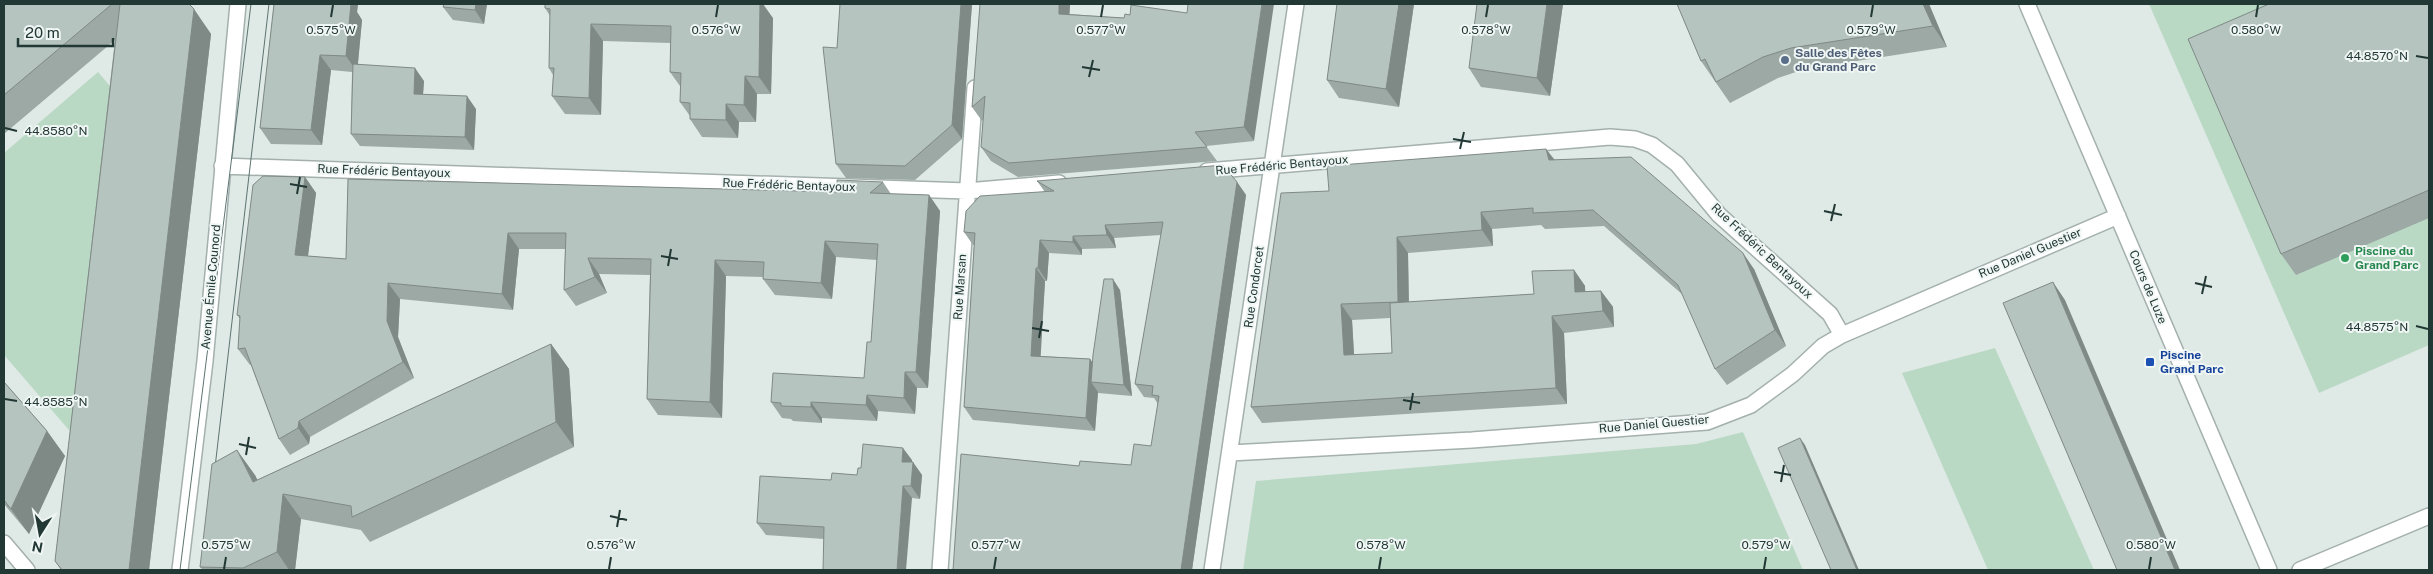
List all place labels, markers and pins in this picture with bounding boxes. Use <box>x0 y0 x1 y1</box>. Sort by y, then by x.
place label: Salle des Fêtes du Grand Parc <box>1795 46 1882 74</box>
marker: Salle des Fêtes du Grand Parc <box>1779 54 1791 66</box>
place label: Piscine du Grand Parc <box>2355 244 2419 272</box>
marker: Piscine du Grand Parc <box>2339 252 2351 264</box>
place label: Piscine Grand Parc <box>2160 348 2224 376</box>
marker: Piscine Grand Parc <box>2144 356 2156 368</box>

